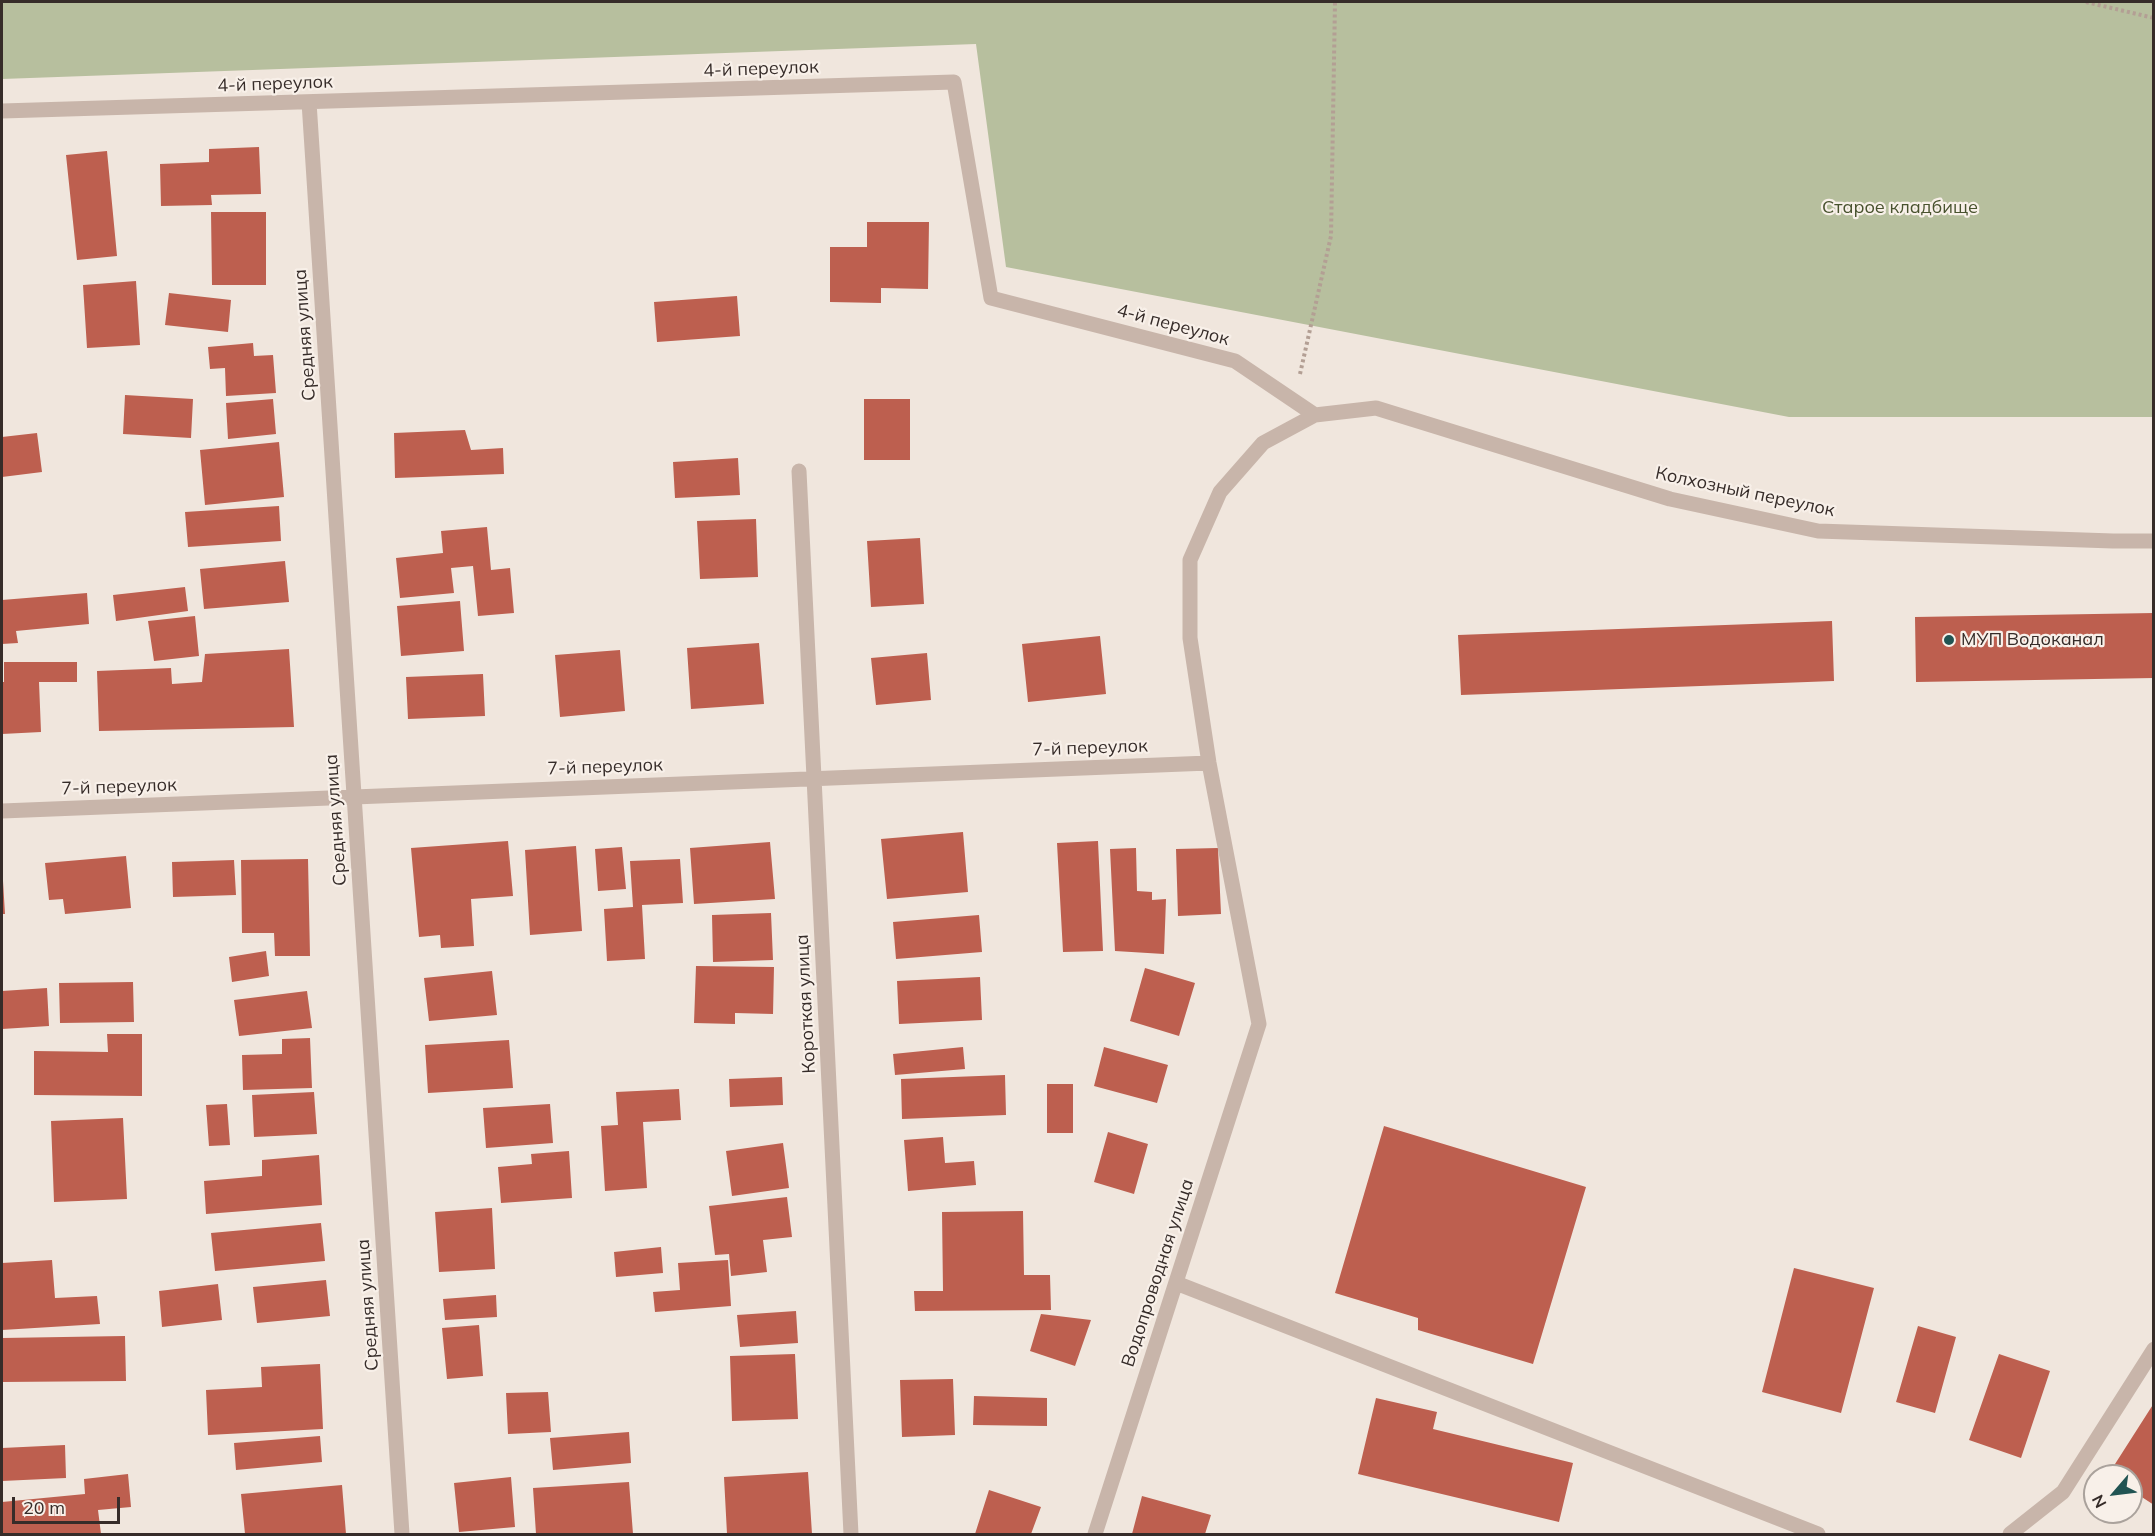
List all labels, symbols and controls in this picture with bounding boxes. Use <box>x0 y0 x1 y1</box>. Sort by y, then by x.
street label: 4-й переулок <box>703 56 819 82</box>
street label: 4-й переулок <box>217 71 333 97</box>
park label: Старое кладбище <box>1822 197 1978 219</box>
street label: Средняя улица <box>290 268 320 402</box>
street label: 4-й переулок <box>1115 300 1231 350</box>
street label: Колхозный переулок <box>1653 462 1837 522</box>
place label: МУП Водоканал <box>1961 629 2104 651</box>
marker: МУП Водоканал <box>1942 633 1956 647</box>
street label: 7-й переулок <box>1032 735 1148 761</box>
street label: Средняя улица <box>321 753 351 887</box>
street label: 7-й переулок <box>547 754 663 780</box>
street label: 7-й переулок <box>61 774 177 800</box>
street label: Короткая улица <box>792 934 820 1074</box>
street label: Водопроводная улица <box>1117 1176 1199 1370</box>
street label: Средняя улица <box>353 1238 383 1372</box>
north arrow <box>2083 1464 2143 1524</box>
scale bar <box>15 1485 123 1523</box>
text: N <box>2087 1491 2111 1512</box>
text: 20 m <box>23 1496 65 1519</box>

